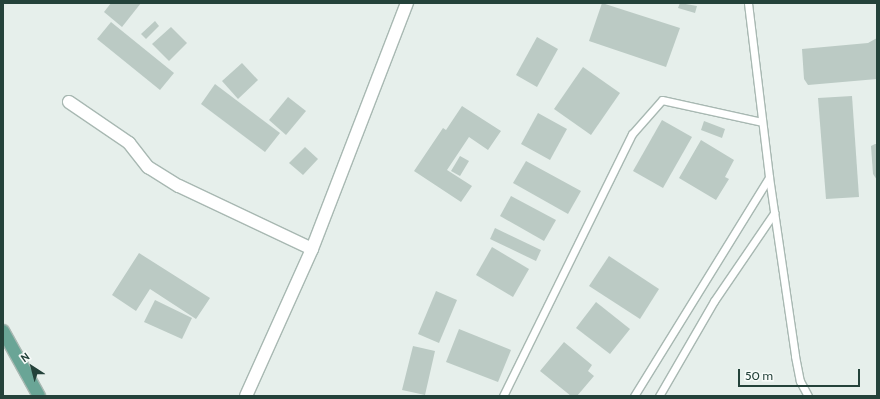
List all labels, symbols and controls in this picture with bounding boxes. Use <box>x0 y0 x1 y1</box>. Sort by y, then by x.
north arrow <box>12 347 52 387</box>
text: N <box>18 349 32 365</box>
scale bar <box>740 361 862 387</box>
text: 50 m <box>745 368 773 383</box>

